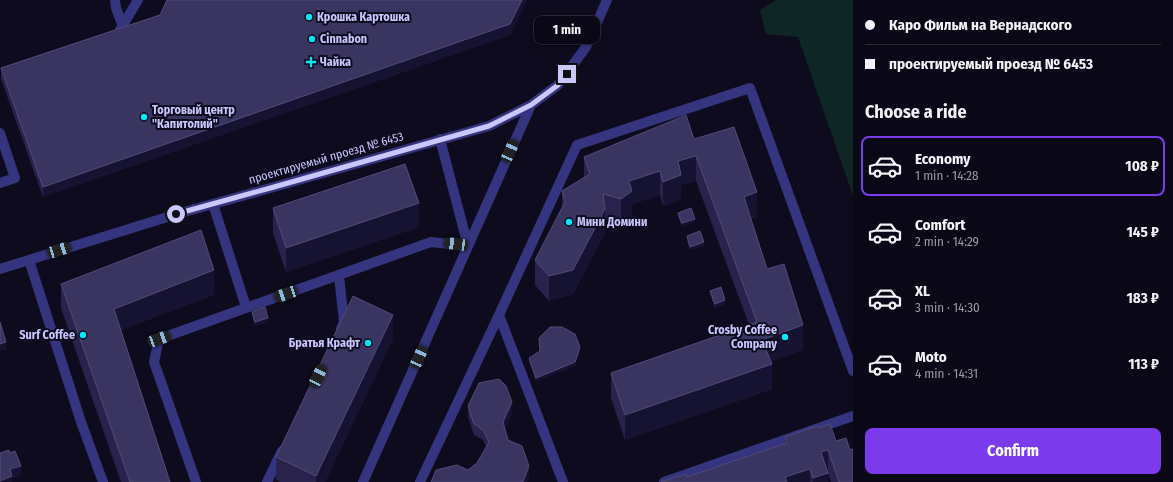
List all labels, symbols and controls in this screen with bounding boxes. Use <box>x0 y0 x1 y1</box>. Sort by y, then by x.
place label: Крошка Картошка <box>317 10 410 24</box>
marker: Крошка Картошка <box>304 12 314 22</box>
callout: 1 min <box>534 16 600 44</box>
text: Каро Фильм на Вернадского <box>889 16 1072 34</box>
text: 1 min <box>553 22 581 37</box>
place label: Cinnabon <box>320 32 367 46</box>
marker: Cinnabon <box>307 34 317 44</box>
place label: Чайка <box>320 55 351 69</box>
text: проектируемый проезд № 6453 <box>889 55 1093 73</box>
marker: Чайка <box>305 56 317 68</box>
route end <box>558 65 576 83</box>
text: Choose a ride <box>865 101 967 123</box>
place label: Торговый центр "Капитолий" <box>152 103 235 131</box>
marker: Торговый центр "Капитолий" <box>139 112 149 122</box>
street label: проектируемый проезд № 6453 <box>247 129 405 187</box>
car <box>500 138 520 164</box>
icon: car <box>867 148 903 184</box>
text: Economy <box>915 150 970 168</box>
text: 108 ₽ <box>1125 157 1159 175</box>
text: 1 min · 14:28 <box>915 168 978 183</box>
route start <box>167 205 185 223</box>
icon: car <box>867 214 903 250</box>
place label: Мини Домини <box>577 215 647 229</box>
text: Comfort <box>915 216 966 234</box>
marker: Мини Домини <box>564 217 574 227</box>
text: 145 ₽ <box>1126 223 1159 241</box>
text: 2 min · 14:29 <box>915 234 979 249</box>
car <box>443 237 469 251</box>
car <box>46 241 72 259</box>
icon: car <box>867 280 903 316</box>
text: XL <box>915 282 930 300</box>
car <box>273 284 299 304</box>
text: 183 ₽ <box>1126 289 1159 307</box>
text: 3 min · 14:30 <box>915 300 980 315</box>
place label: Crosby Coffee Company <box>708 323 777 351</box>
place label: Surf Coffee <box>19 328 75 342</box>
car <box>146 329 172 349</box>
marker: Surf Coffee <box>78 330 88 340</box>
marker: Crosby Coffee Company <box>780 332 790 342</box>
place label: Братья Крафт <box>289 336 361 350</box>
marker: Братья Крафт <box>363 338 373 348</box>
car <box>409 344 429 370</box>
icon: car <box>867 346 903 382</box>
text: Moto <box>915 348 947 366</box>
text: 113 ₽ <box>1128 355 1159 373</box>
car <box>307 363 329 389</box>
text: 4 min · 14:31 <box>915 366 978 381</box>
button: Confirm <box>865 428 1161 474</box>

